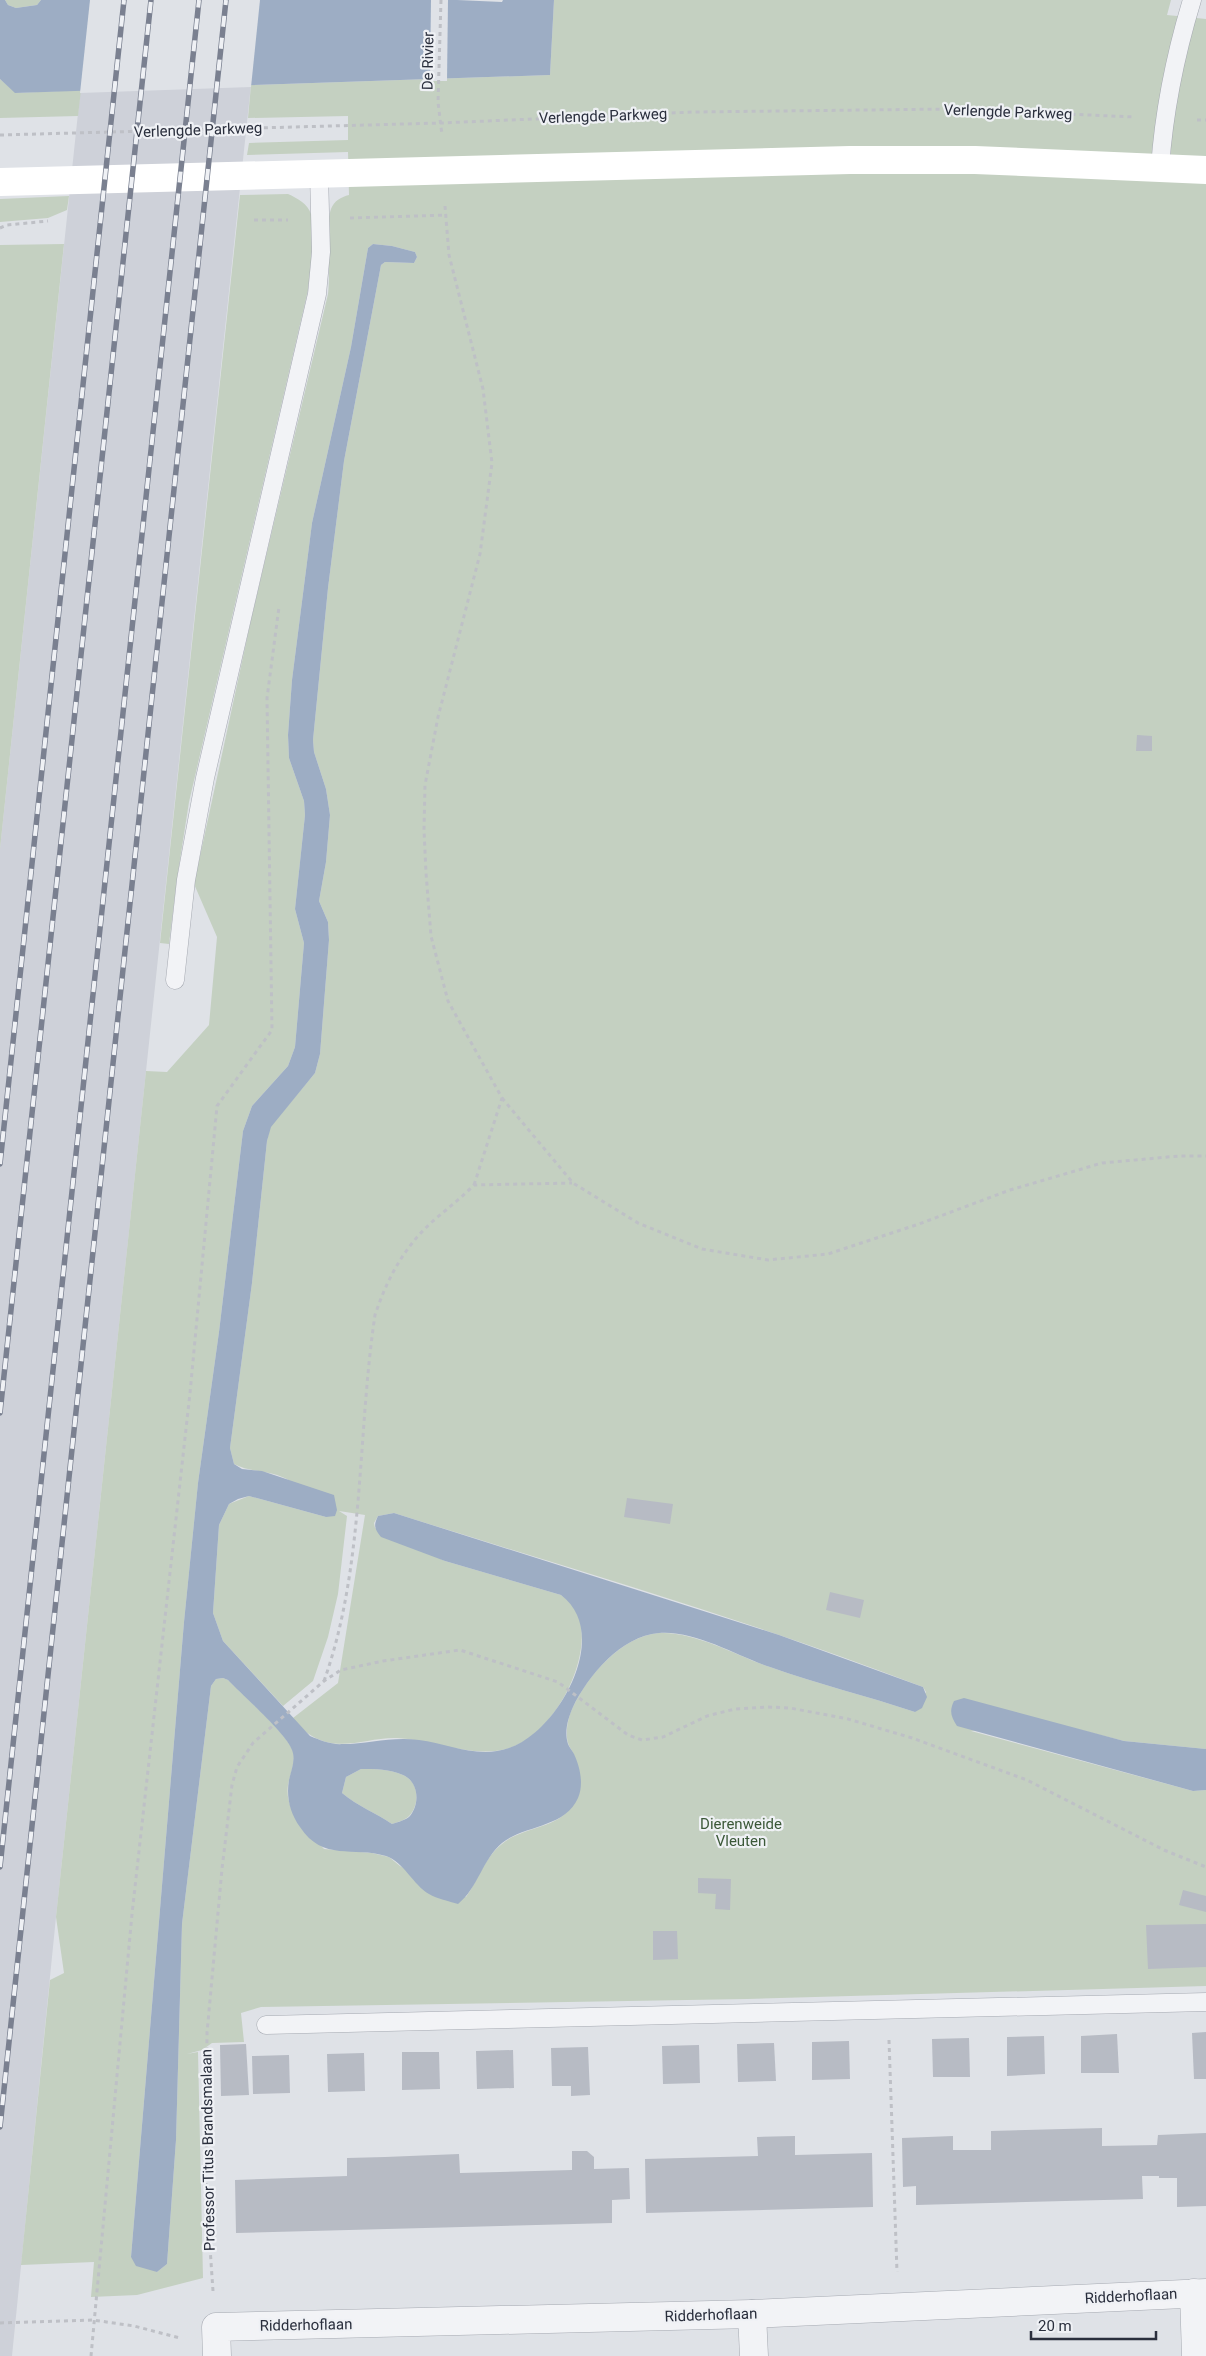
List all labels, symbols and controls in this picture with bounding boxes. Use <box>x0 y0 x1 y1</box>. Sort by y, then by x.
street label: De Rivier <box>418 32 438 90</box>
street label: Verlengde Parkweg <box>943 101 1073 123</box>
street label: Verlengde Parkweg <box>538 105 668 127</box>
street label: Verlengde Parkweg <box>133 119 263 141</box>
park label: Dierenweide Vleuten <box>700 1815 782 1850</box>
street label: Professor Titus Brandsmalaan <box>197 2049 219 2251</box>
street label: Ridderhoflaan <box>1084 2285 1178 2307</box>
street label: Ridderhoflaan <box>664 2304 758 2326</box>
scale bar <box>1031 2308 1156 2340</box>
street label: Ridderhoflaan <box>259 2315 353 2335</box>
text: 20 m <box>1038 2317 1072 2335</box>

